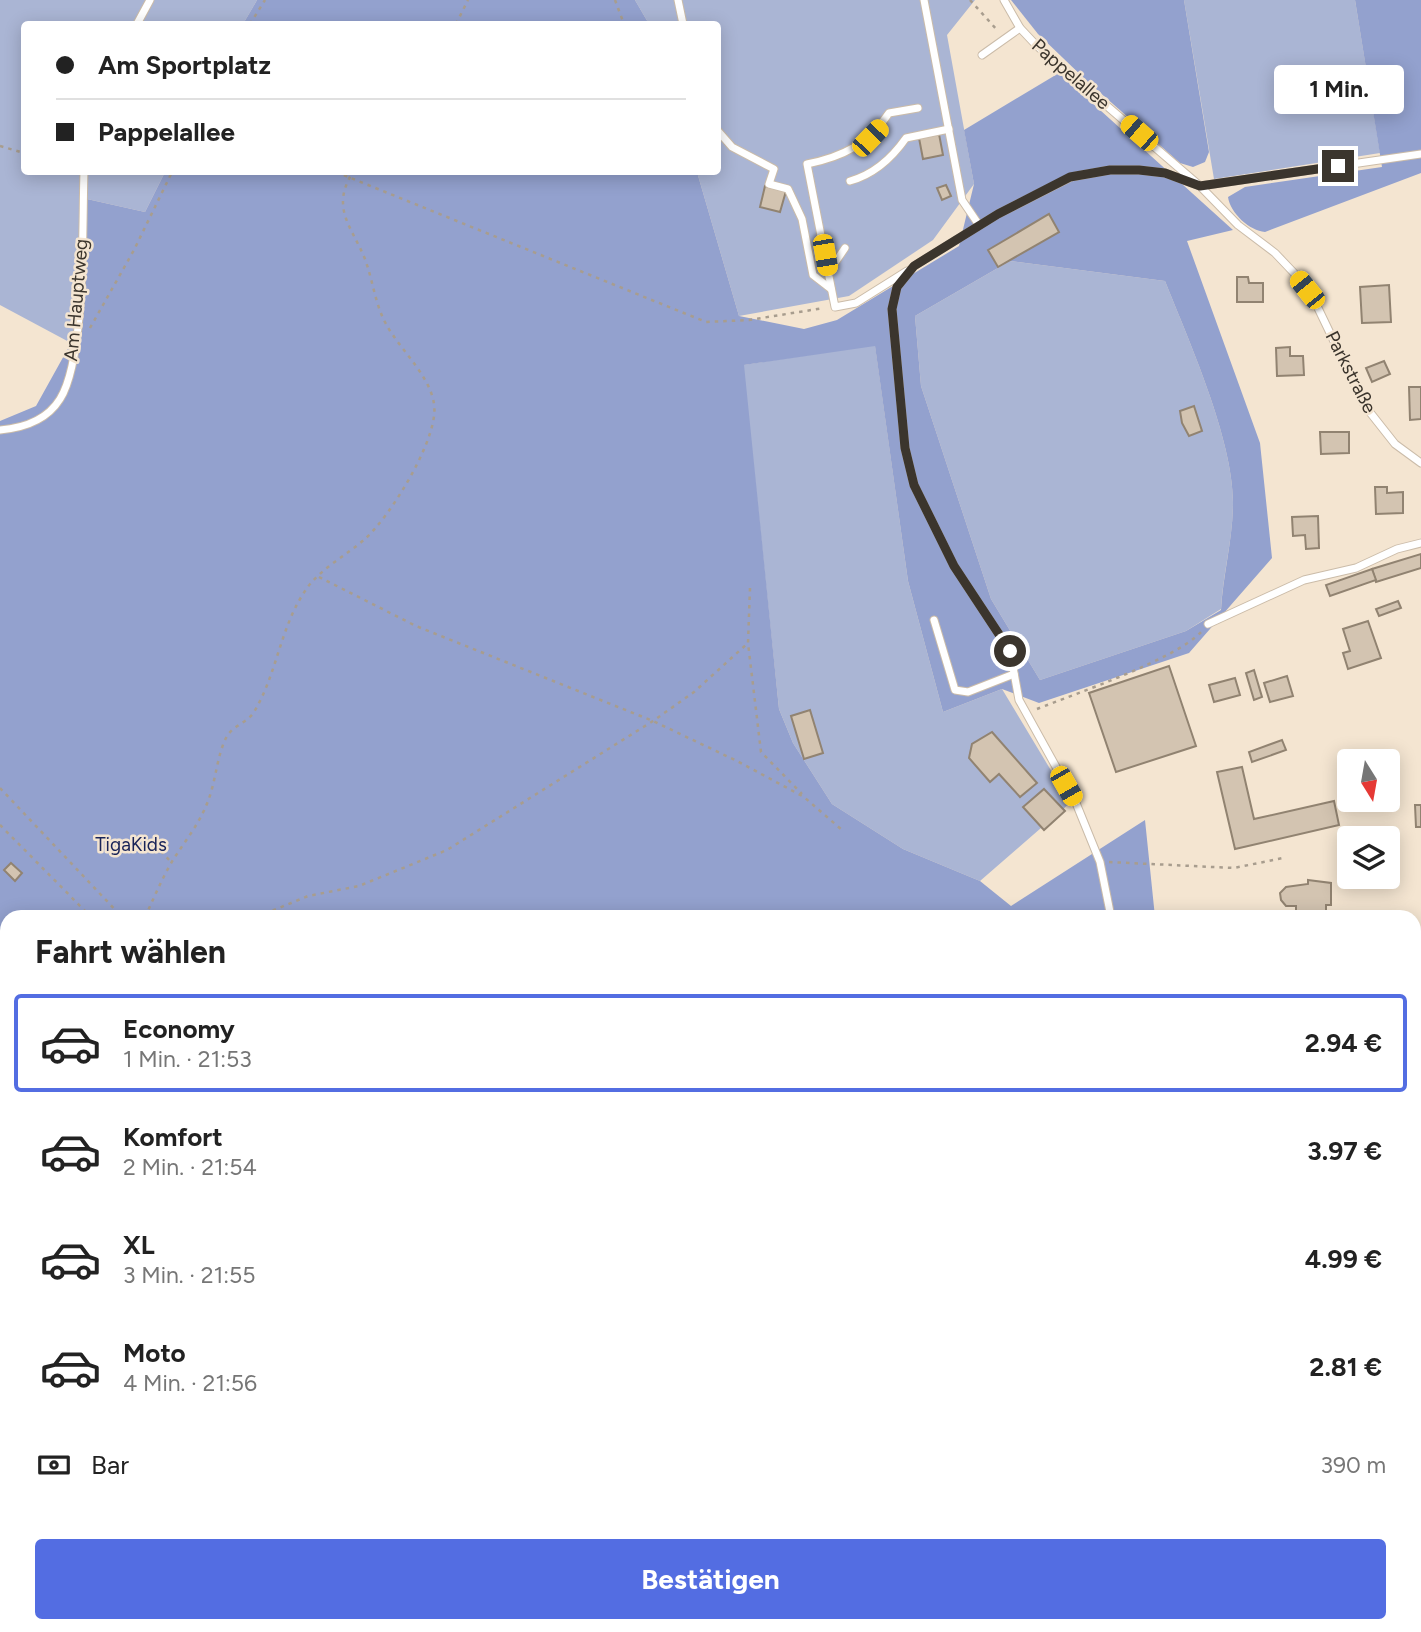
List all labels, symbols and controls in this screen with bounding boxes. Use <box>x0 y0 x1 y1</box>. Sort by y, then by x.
street label: Pappelallee <box>1027 34 1115 114</box>
text: Am Sportplatz <box>98 49 271 81</box>
callout: 1 Min. <box>1273 64 1403 114</box>
text: 1 Min. <box>1309 75 1369 103</box>
car <box>1117 111 1162 155</box>
text: Pappelallee <box>98 116 235 148</box>
car <box>848 116 893 160</box>
route end <box>1322 150 1354 182</box>
car <box>812 232 839 278</box>
street label: Am Hauptweg <box>59 238 93 362</box>
car <box>1286 267 1329 313</box>
street label: Parkstraße <box>1320 327 1382 417</box>
route start <box>994 635 1026 667</box>
north arrow <box>1337 749 1400 812</box>
map controls <box>1337 749 1400 889</box>
car <box>1047 763 1086 809</box>
button: layers <box>1337 826 1400 889</box>
park label: TigaKids <box>95 833 167 856</box>
text: Fahrt wählen <box>35 933 226 971</box>
icon: car <box>39 1012 102 1075</box>
text: Economy <box>123 1013 235 1045</box>
text: 2.94 € <box>1305 1027 1382 1059</box>
text: 1 Min. · 21:53 <box>123 1045 252 1073</box>
icon: car <box>39 1120 102 1183</box>
text: Komfort <box>123 1121 223 1153</box>
text: 3.97 € <box>1307 1135 1382 1167</box>
text: 2 Min. · 21:54 <box>123 1153 257 1181</box>
icon: car <box>39 1228 102 1291</box>
text: XL <box>123 1229 155 1261</box>
text: 4.99 € <box>1305 1243 1382 1275</box>
text: 3 Min. · 21:55 <box>123 1261 255 1289</box>
icon: car <box>39 1336 102 1399</box>
text: Moto <box>123 1337 186 1369</box>
text: 2.81 € <box>1309 1351 1382 1383</box>
text: 4 Min. · 21:56 <box>123 1369 257 1397</box>
icon: cash <box>35 1446 73 1484</box>
text: Bar <box>91 1449 129 1481</box>
text: 390 m <box>1320 1451 1386 1479</box>
button: Bestätigen <box>35 1539 1386 1619</box>

